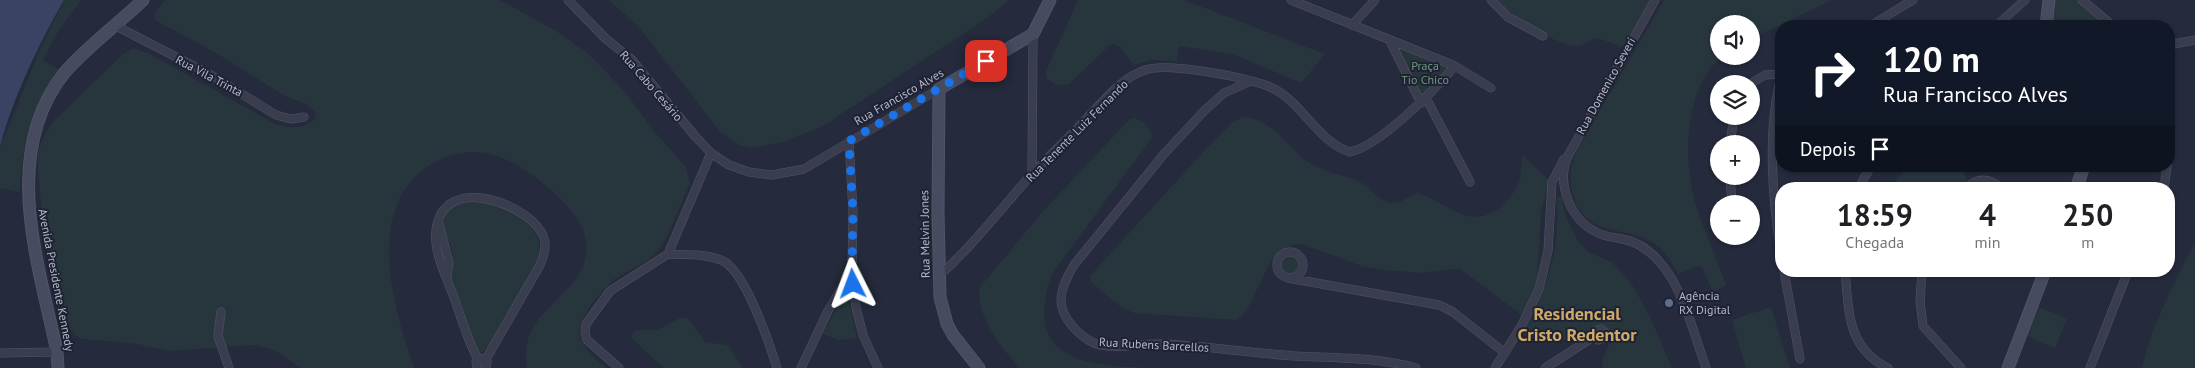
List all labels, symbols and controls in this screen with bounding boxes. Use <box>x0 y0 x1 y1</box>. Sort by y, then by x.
map controls <box>1710 15 1760 245</box>
button: sound <box>1710 15 1760 65</box>
street label: Rua Domenico Severi <box>1573 35 1638 137</box>
text: 120 m <box>1883 36 1980 82</box>
pin <box>965 40 1007 82</box>
icon: right <box>1800 40 1865 105</box>
street label: Rua Cabo Cesário <box>617 47 686 124</box>
icon: arrive <box>972 47 1000 75</box>
street label: Rua Vila Trinta <box>173 52 245 100</box>
park label: Praça Tio Chico <box>1401 58 1449 87</box>
street label: Rua Francisco Alves <box>851 65 946 128</box>
button: layers <box>1710 75 1760 125</box>
street label: Rua Tenente Luiz Fernando <box>1022 76 1131 185</box>
text: Rua Francisco Alves <box>1883 80 2068 108</box>
button: + <box>1710 135 1760 185</box>
icon: arrive <box>1866 135 1894 163</box>
text: Depois <box>1800 137 1856 161</box>
street label: Rua Melvin Jones <box>916 190 933 278</box>
button: − <box>1710 195 1760 245</box>
text: 18:59 <box>1837 195 1913 234</box>
text: 4 <box>1979 195 1996 234</box>
text: 250 <box>2062 195 2113 234</box>
street label: Avenida Presidente Kennedy <box>35 207 78 353</box>
text: Chegada <box>1845 232 1904 252</box>
text: min <box>1975 232 2001 252</box>
text: m <box>2081 232 2094 252</box>
position arrow <box>826 257 878 309</box>
place label: Agência RX Digital <box>1679 288 1731 317</box>
marker: Agência RX Digital <box>1663 297 1675 309</box>
district label: Residencial Cristo Redentor <box>1518 302 1637 346</box>
street label: Rua Rubens Barcellos <box>1099 334 1209 355</box>

